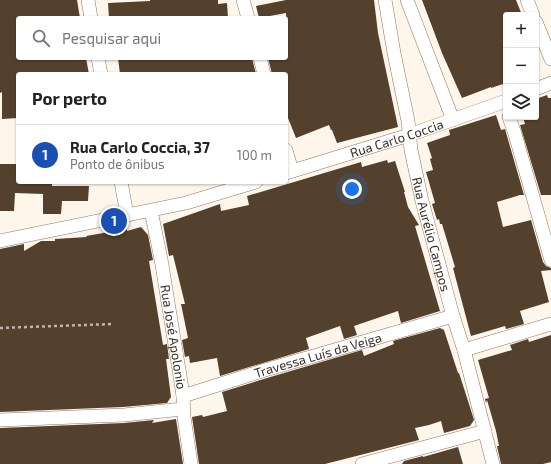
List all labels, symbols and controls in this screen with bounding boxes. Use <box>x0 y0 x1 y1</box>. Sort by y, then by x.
map controls <box>503 12 539 120</box>
button: + <box>503 12 539 48</box>
search box <box>16 16 288 60</box>
icon: search <box>30 27 52 49</box>
text: Pesquisar aqui <box>62 29 161 47</box>
button: − <box>503 48 539 84</box>
button: layers <box>503 84 539 120</box>
text: Por perto <box>32 88 107 108</box>
street label: Rua Carlo Coccia <box>348 116 446 161</box>
text: Rua Carlo Coccia, 37 <box>70 138 210 156</box>
text: 1 <box>42 147 48 163</box>
text: 100 m <box>237 147 272 163</box>
text: Ponto de ônibus <box>70 156 165 172</box>
street label: Rua Aurélio Campos <box>409 176 454 293</box>
your location <box>342 179 362 199</box>
pin: 1 <box>101 206 127 236</box>
street label: Rua José Apolonio <box>157 283 190 390</box>
street label: Travessa Luís da Veiga <box>252 329 383 381</box>

